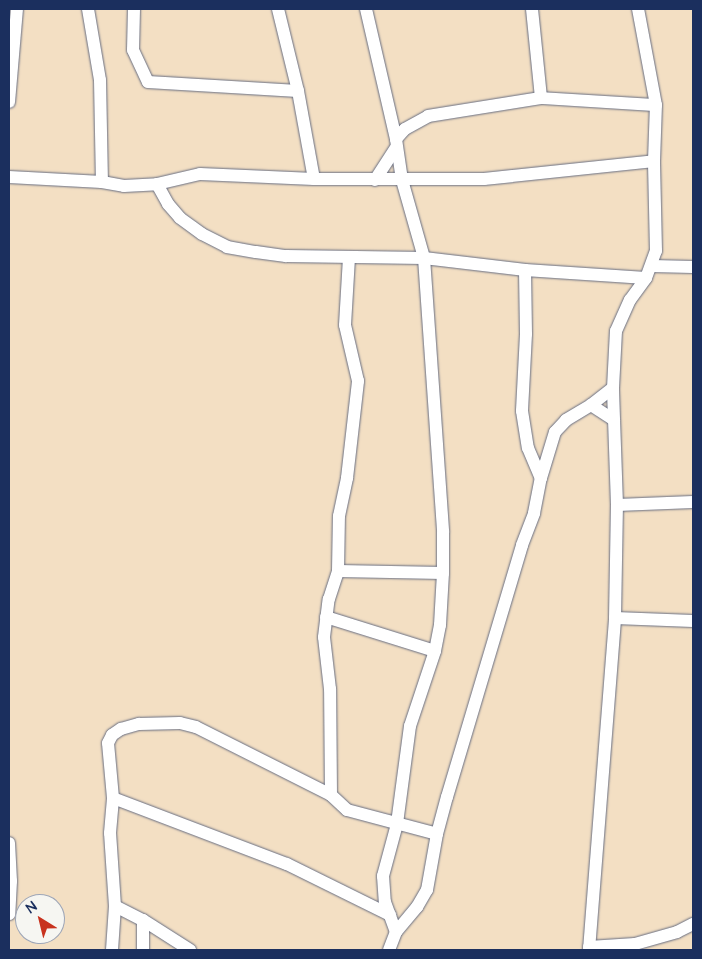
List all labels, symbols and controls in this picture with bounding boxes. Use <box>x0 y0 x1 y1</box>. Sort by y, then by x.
north arrow <box>15 894 65 944</box>
text: N <box>22 897 41 918</box>

